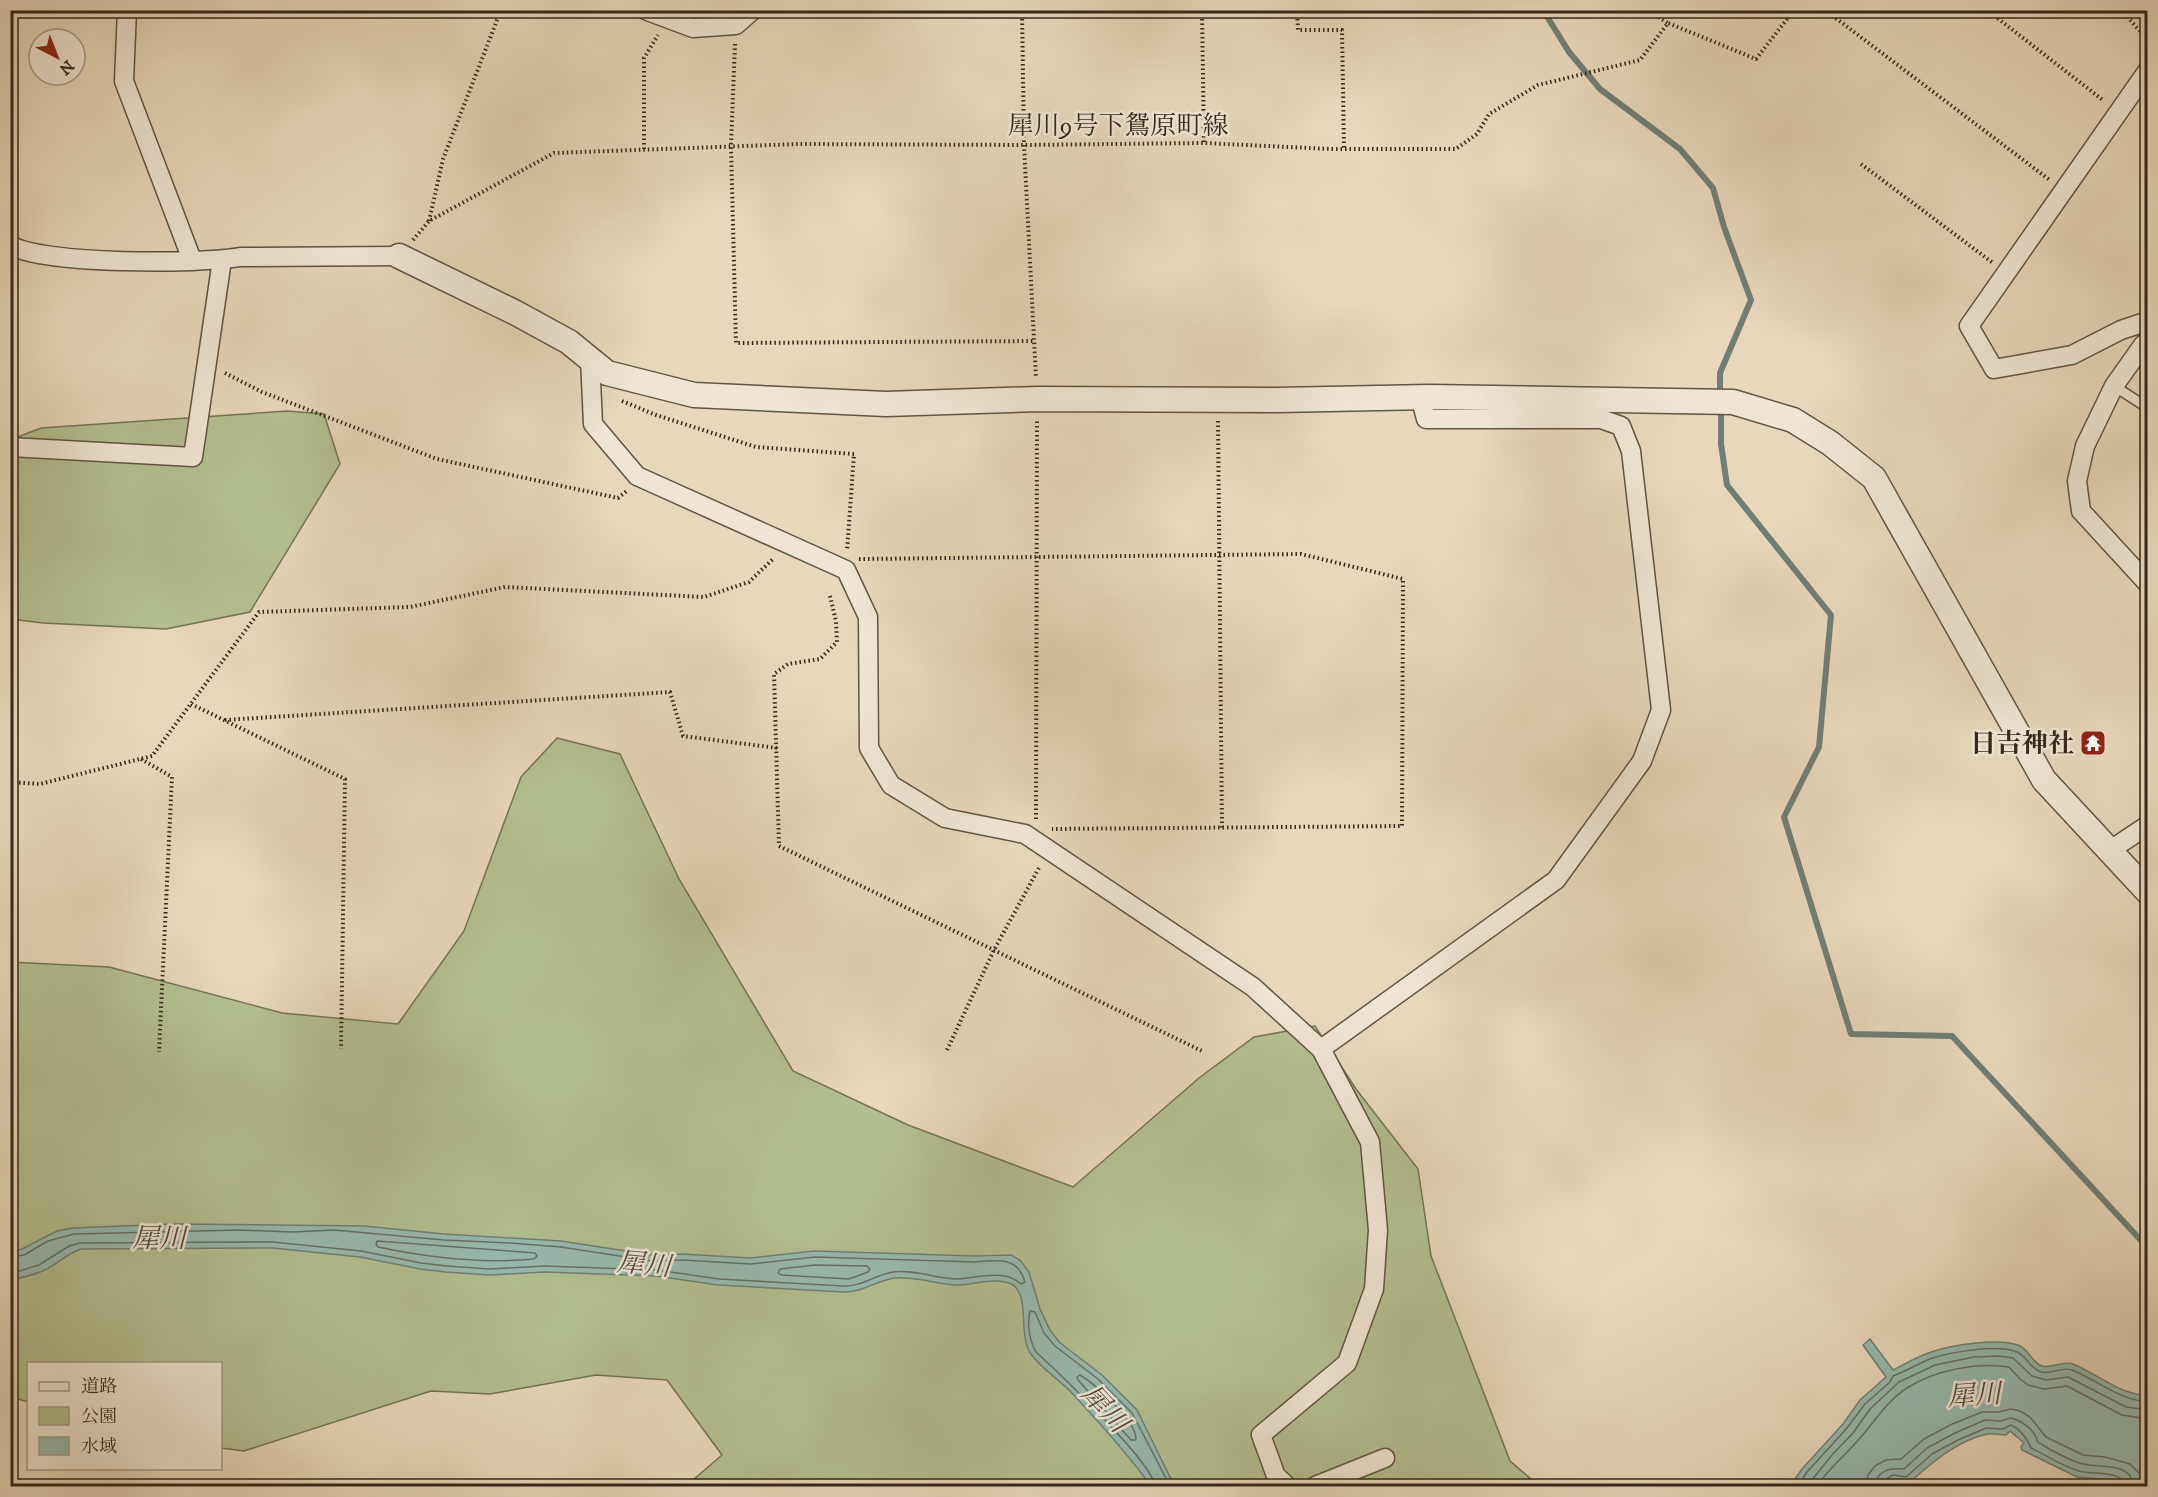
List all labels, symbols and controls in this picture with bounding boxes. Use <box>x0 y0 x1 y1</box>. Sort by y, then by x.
north arrow <box>27 27 87 87</box>
text: N <box>55 56 78 79</box>
street label: 犀川9号下鴛原町線 <box>1008 110 1228 143</box>
place label: 日吉神社 <box>1970 728 2074 761</box>
temple icon: 日吉神社 <box>2078 728 2108 758</box>
water label: 犀川 <box>132 1222 189 1256</box>
water label: 犀川 <box>616 1246 675 1285</box>
legend <box>27 1362 222 1470</box>
text: 道路 <box>81 1376 117 1398</box>
water label: 犀川 <box>1073 1377 1137 1442</box>
water label: 犀川 <box>1946 1377 2005 1415</box>
text: 公園 <box>81 1406 117 1428</box>
text: 水域 <box>81 1436 117 1458</box>

